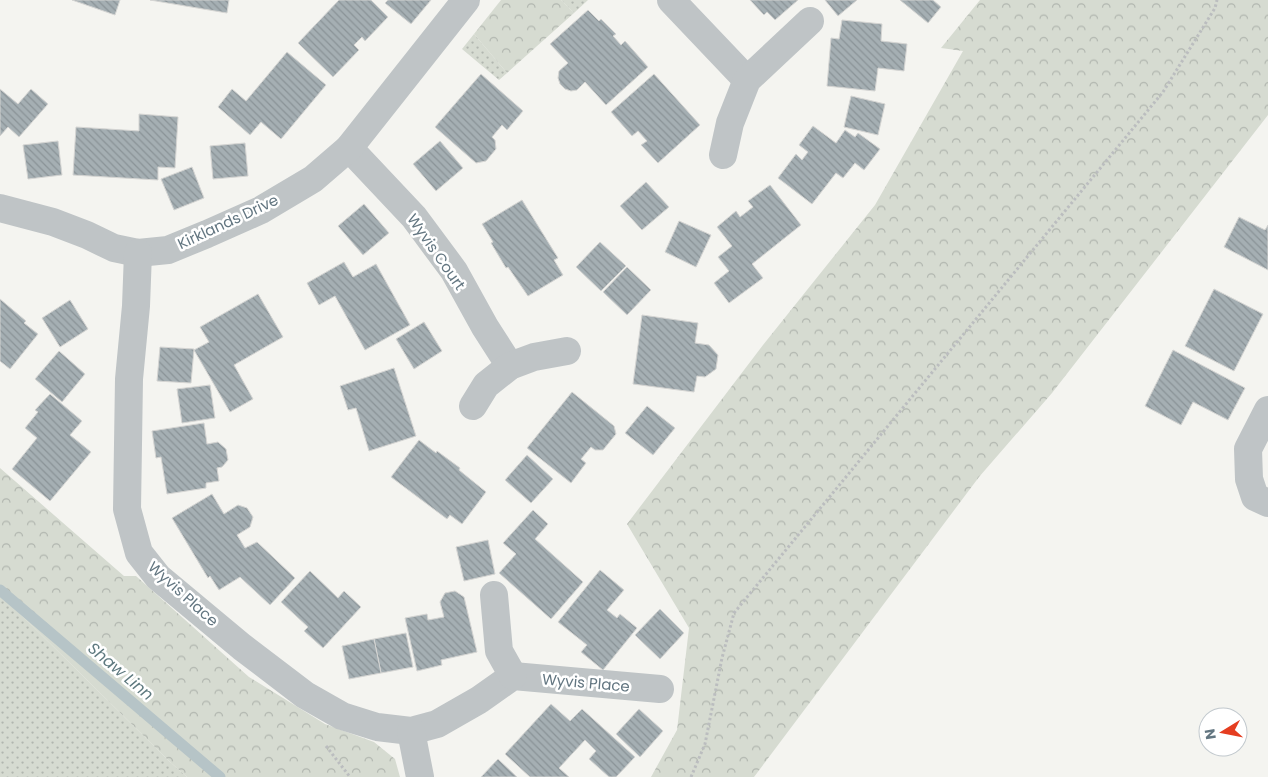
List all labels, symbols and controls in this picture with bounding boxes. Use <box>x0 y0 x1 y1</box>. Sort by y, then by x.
street label: Kirklands Drive <box>174 189 282 254</box>
street label: Wyvis Court <box>402 209 470 294</box>
street label: Wyvis Place <box>144 556 223 631</box>
water label: Shaw Linn <box>83 637 159 706</box>
street label: Wyvis Place <box>541 668 631 697</box>
north arrow <box>1198 707 1248 757</box>
text: N <box>1199 727 1221 741</box>

